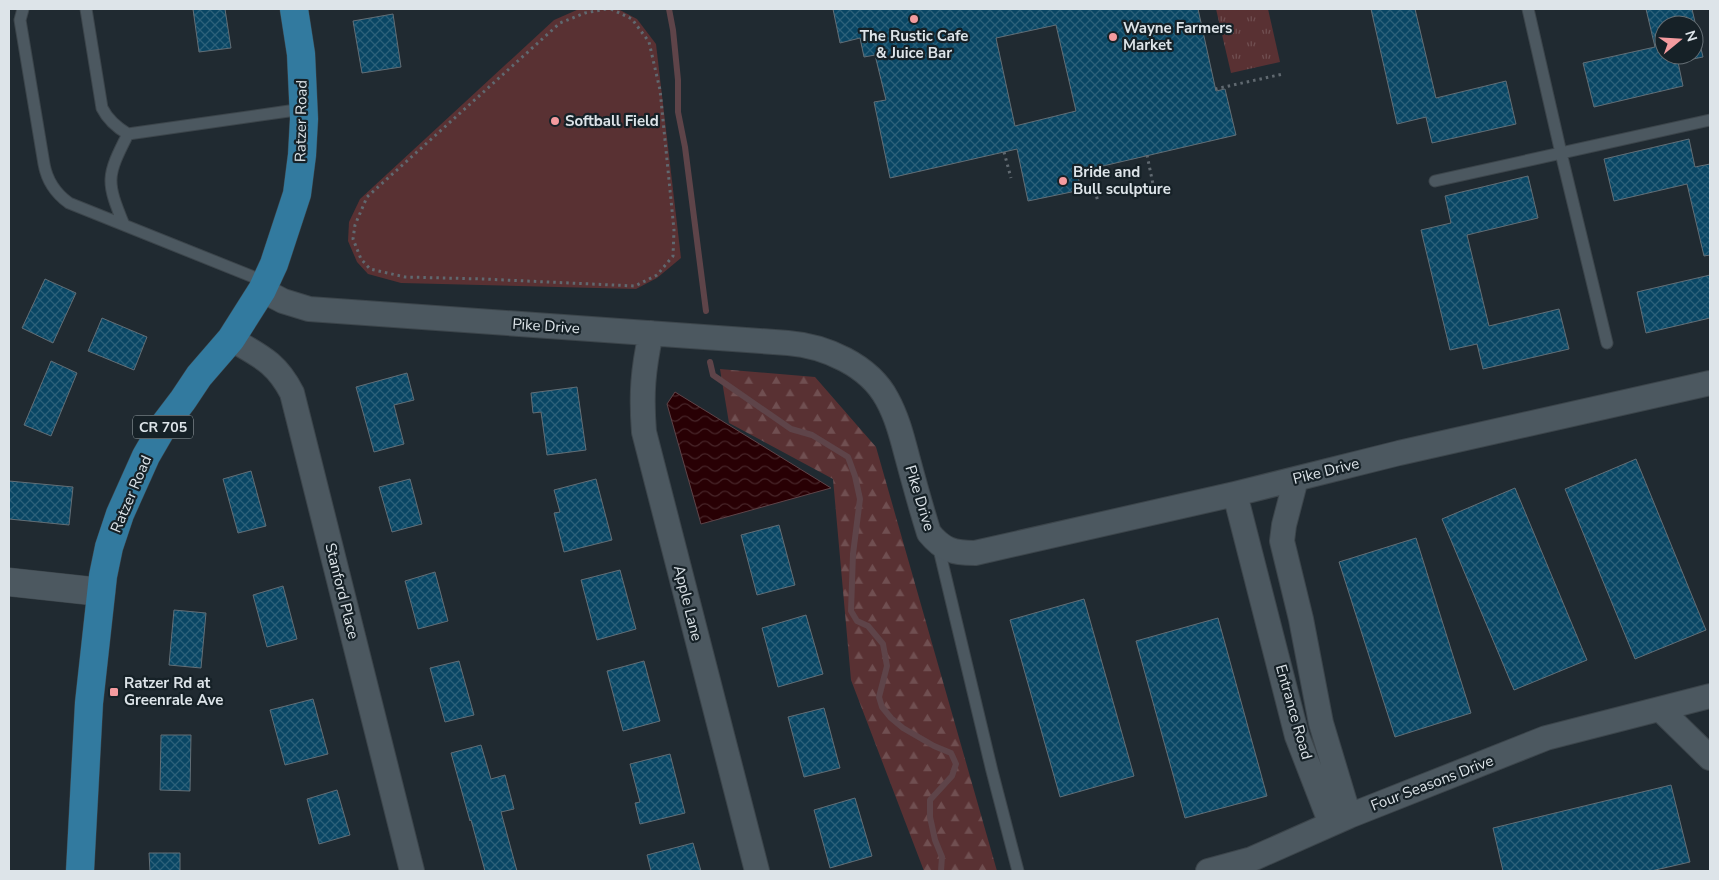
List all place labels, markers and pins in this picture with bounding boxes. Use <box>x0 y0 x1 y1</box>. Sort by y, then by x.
marker: The Rustic Cafe & Juice Bar <box>908 13 920 25</box>
place label: Wayne Farmers Market <box>1123 18 1232 55</box>
place label: The Rustic Cafe & Juice Bar <box>860 26 968 63</box>
marker: Wayne Farmers Market <box>1107 31 1119 43</box>
place label: Softball Field <box>565 111 659 131</box>
marker: Softball Field <box>549 115 561 127</box>
place label: Bride and Bull sculpture <box>1073 162 1171 199</box>
marker: Bride and Bull sculpture <box>1057 175 1069 187</box>
place label: Ratzer Rd at Greenrale Ave <box>124 673 223 710</box>
marker: Ratzer Rd at Greenrale Ave <box>108 686 120 698</box>

